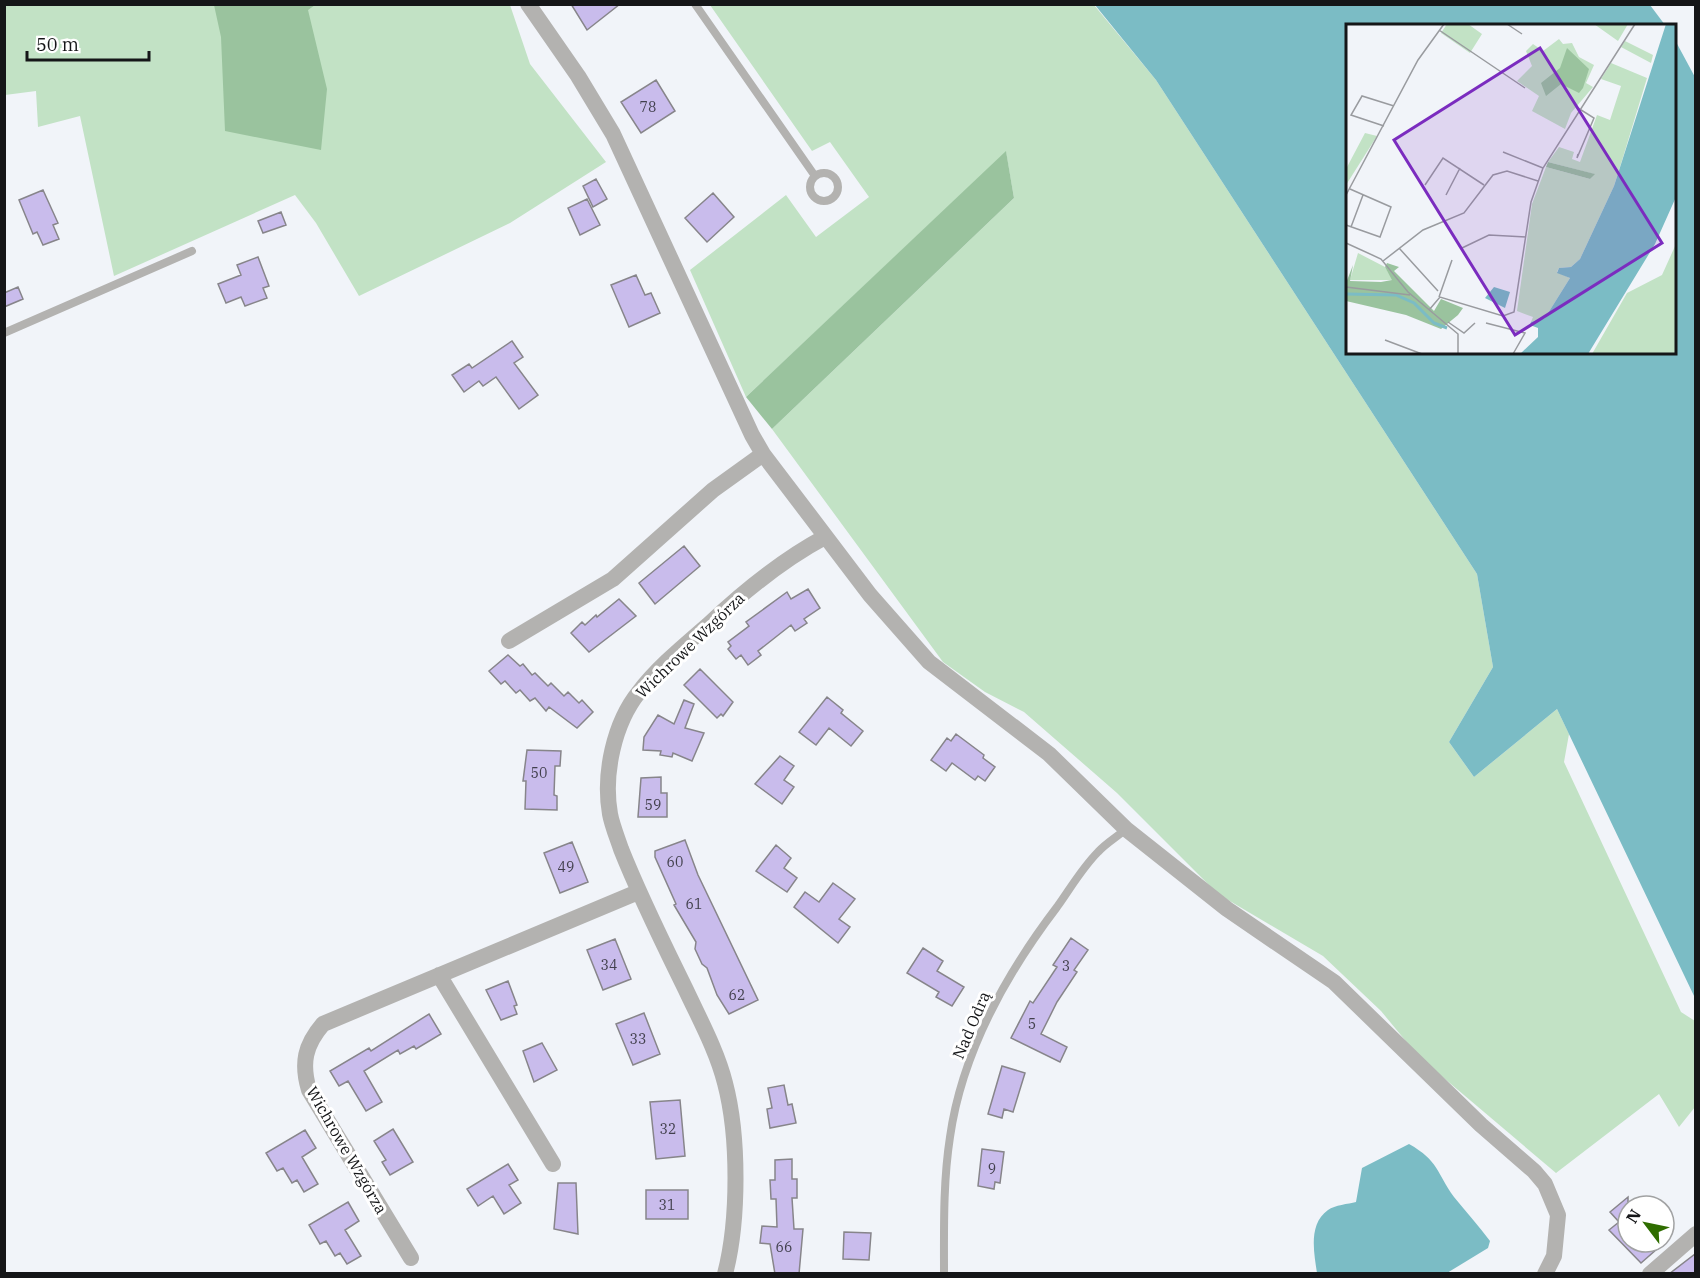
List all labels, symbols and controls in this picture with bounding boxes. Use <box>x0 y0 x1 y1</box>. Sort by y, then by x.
scale bar <box>27 24 148 62</box>
inset map <box>1346 24 1676 354</box>
text: 50 m <box>36 33 79 56</box>
house number: 78 <box>640 98 656 116</box>
street label: Wichrowe Wzgórza <box>631 588 749 702</box>
house number: 50 <box>531 764 547 782</box>
house number: 59 <box>645 796 661 814</box>
house number: 60 <box>667 853 683 871</box>
house number: 49 <box>558 858 574 876</box>
house number: 61 <box>686 895 702 913</box>
house number: 34 <box>601 956 617 974</box>
house number: 3 <box>1062 957 1070 975</box>
house number: 62 <box>729 986 745 1004</box>
street label: Nad Odrą <box>948 988 994 1062</box>
house number: 5 <box>1028 1015 1036 1033</box>
house number: 33 <box>630 1030 646 1048</box>
street label: Wichrowe Wzgórza <box>302 1083 392 1217</box>
house number: 32 <box>660 1120 676 1138</box>
house number: 9 <box>988 1160 996 1178</box>
north arrow <box>1616 1194 1676 1254</box>
house number: 31 <box>659 1196 675 1214</box>
text: N <box>1621 1205 1645 1227</box>
house number: 66 <box>776 1238 792 1256</box>

